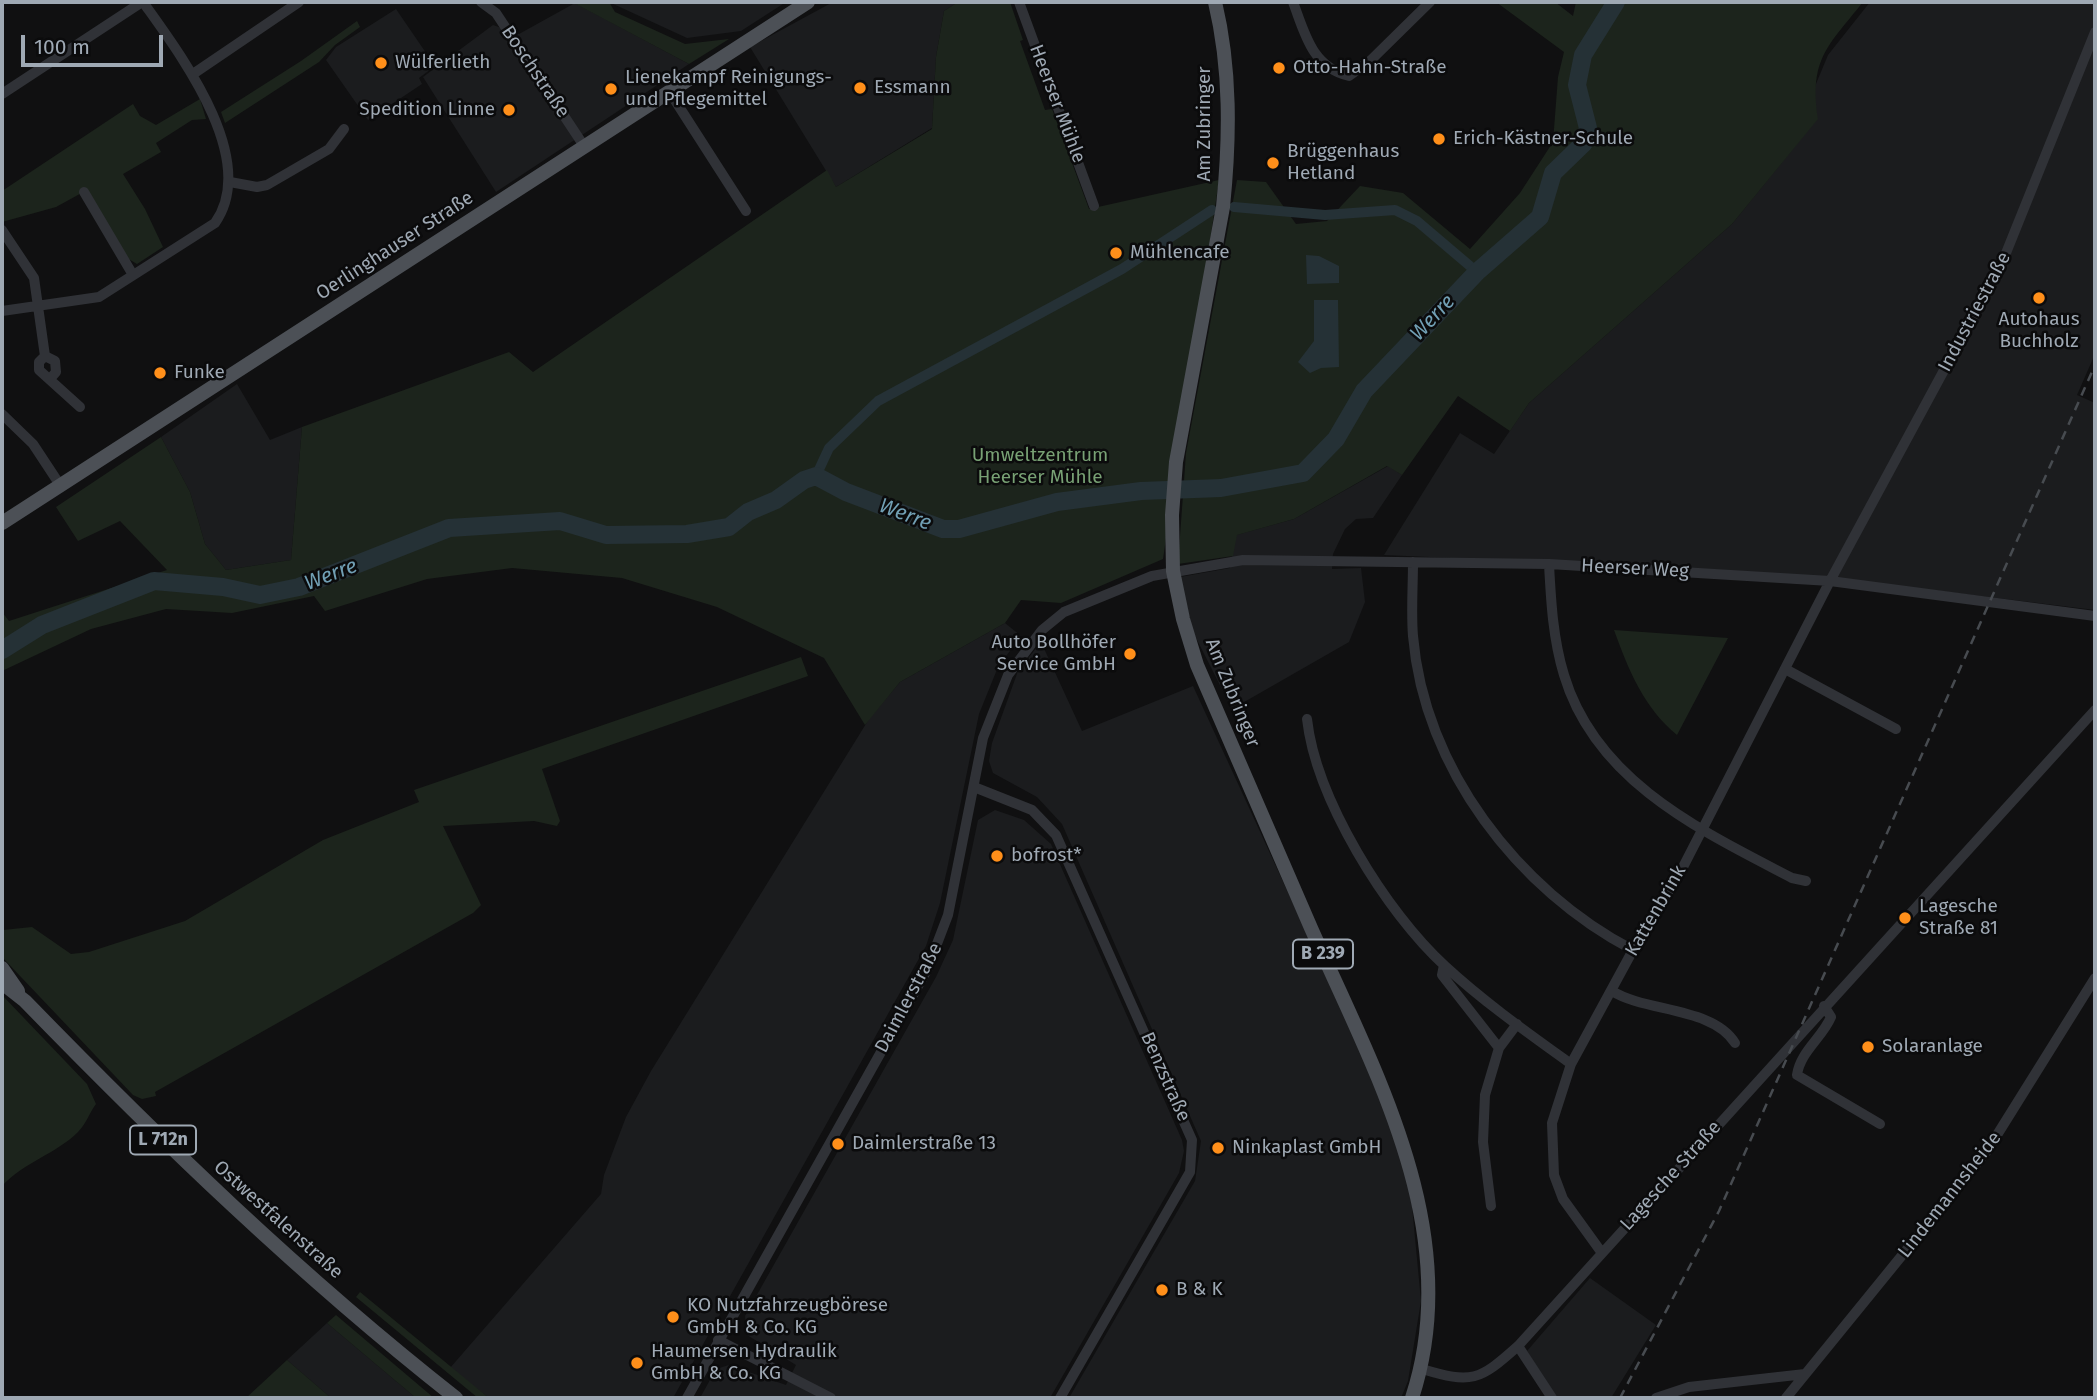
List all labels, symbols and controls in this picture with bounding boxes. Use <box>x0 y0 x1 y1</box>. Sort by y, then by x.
scale bar <box>24 21 166 65</box>
street label: Boschstraße <box>496 22 574 122</box>
text: 100 m <box>34 34 90 60</box>
street label: Heerser Mühle <box>1024 42 1090 166</box>
place label: Wülferlieth <box>395 52 490 74</box>
marker: Wülferlieth <box>373 55 389 71</box>
place label: Otto-Hahn-Straße <box>1293 57 1447 79</box>
marker: Otto-Hahn-Straße <box>1271 60 1287 76</box>
street label: Am Zubringer <box>1194 66 1216 182</box>
place label: Lienekampf Reinigungs- und Pflegemittel <box>625 67 832 111</box>
place label: Essmann <box>874 77 951 99</box>
marker: Essmann <box>852 80 868 96</box>
marker: Lienekampf Reinigungs- und Pflegemittel <box>603 81 619 97</box>
place label: Spedition Linne <box>359 99 495 121</box>
marker: Spedition Linne <box>501 102 517 118</box>
place label: Erich-Kästner-Schule <box>1453 128 1633 150</box>
marker: Erich-Kästner-Schule <box>1431 131 1447 147</box>
place label: Brüggenhaus Hetland <box>1287 141 1399 185</box>
marker: Brüggenhaus Hetland <box>1265 155 1281 171</box>
street label: Oerlinghauser Straße <box>312 187 478 305</box>
place label: Mühlencafe <box>1130 242 1230 264</box>
marker: Mühlencafe <box>1108 245 1124 261</box>
street label: Industriestraße <box>1934 248 2016 376</box>
water label: Werre <box>1405 290 1461 346</box>
marker: Autohaus Buchholz <box>2031 290 2047 306</box>
place label: Autohaus Buchholz <box>1998 309 2080 353</box>
place label: Funke <box>174 362 225 384</box>
marker: Funke <box>152 365 168 381</box>
park label: Umweltzentrum Heerser Mühle <box>972 445 1108 489</box>
water label: Werre <box>875 494 935 536</box>
water label: Werre <box>301 554 361 596</box>
street label: Heerser Weg <box>1580 555 1690 583</box>
place label: Auto Bollhöfer Service GmbH <box>991 632 1116 676</box>
street label: Am Zubringer <box>1200 635 1264 751</box>
marker: Auto Bollhöfer Service GmbH <box>1122 646 1138 662</box>
place label: bofrost* <box>1011 845 1082 867</box>
marker: bofrost* <box>989 848 1005 864</box>
street label: Kattenbrink <box>1621 861 1691 961</box>
place label: Lagesche Straße 81 <box>1919 896 1998 940</box>
marker: Lagesche Straße 81 <box>1897 910 1913 926</box>
street label: Daimlerstraße <box>870 939 948 1057</box>
road number: B 239 <box>1293 939 1353 968</box>
street label: Benzstraße <box>1135 1029 1195 1125</box>
place label: Solaranlage <box>1882 1036 1983 1058</box>
marker: Solaranlage <box>1860 1039 1876 1055</box>
street label: Lagesche Straße <box>1616 1116 1726 1236</box>
road number: L 712n <box>130 1126 196 1154</box>
street label: Lindemannsheide <box>1894 1127 2006 1263</box>
place label: Daimlerstraße 13 <box>852 1133 996 1155</box>
marker: Daimlerstraße 13 <box>830 1136 846 1152</box>
place label: Ninkaplast GmbH <box>1232 1137 1381 1159</box>
marker: Ninkaplast GmbH <box>1210 1140 1226 1156</box>
street label: Ostwestfalenstraße <box>209 1156 347 1284</box>
place label: B & K <box>1176 1279 1223 1301</box>
marker: B & K <box>1154 1282 1170 1298</box>
place label: KO Nutzfahrzeugbörese GmbH & Co. KG <box>687 1295 888 1339</box>
marker: KO Nutzfahrzeugbörese GmbH & Co. KG <box>665 1309 681 1325</box>
place label: Haumersen Hydraulik GmbH & Co. KG <box>651 1341 837 1385</box>
marker: Haumersen Hydraulik GmbH & Co. KG <box>629 1355 645 1371</box>

